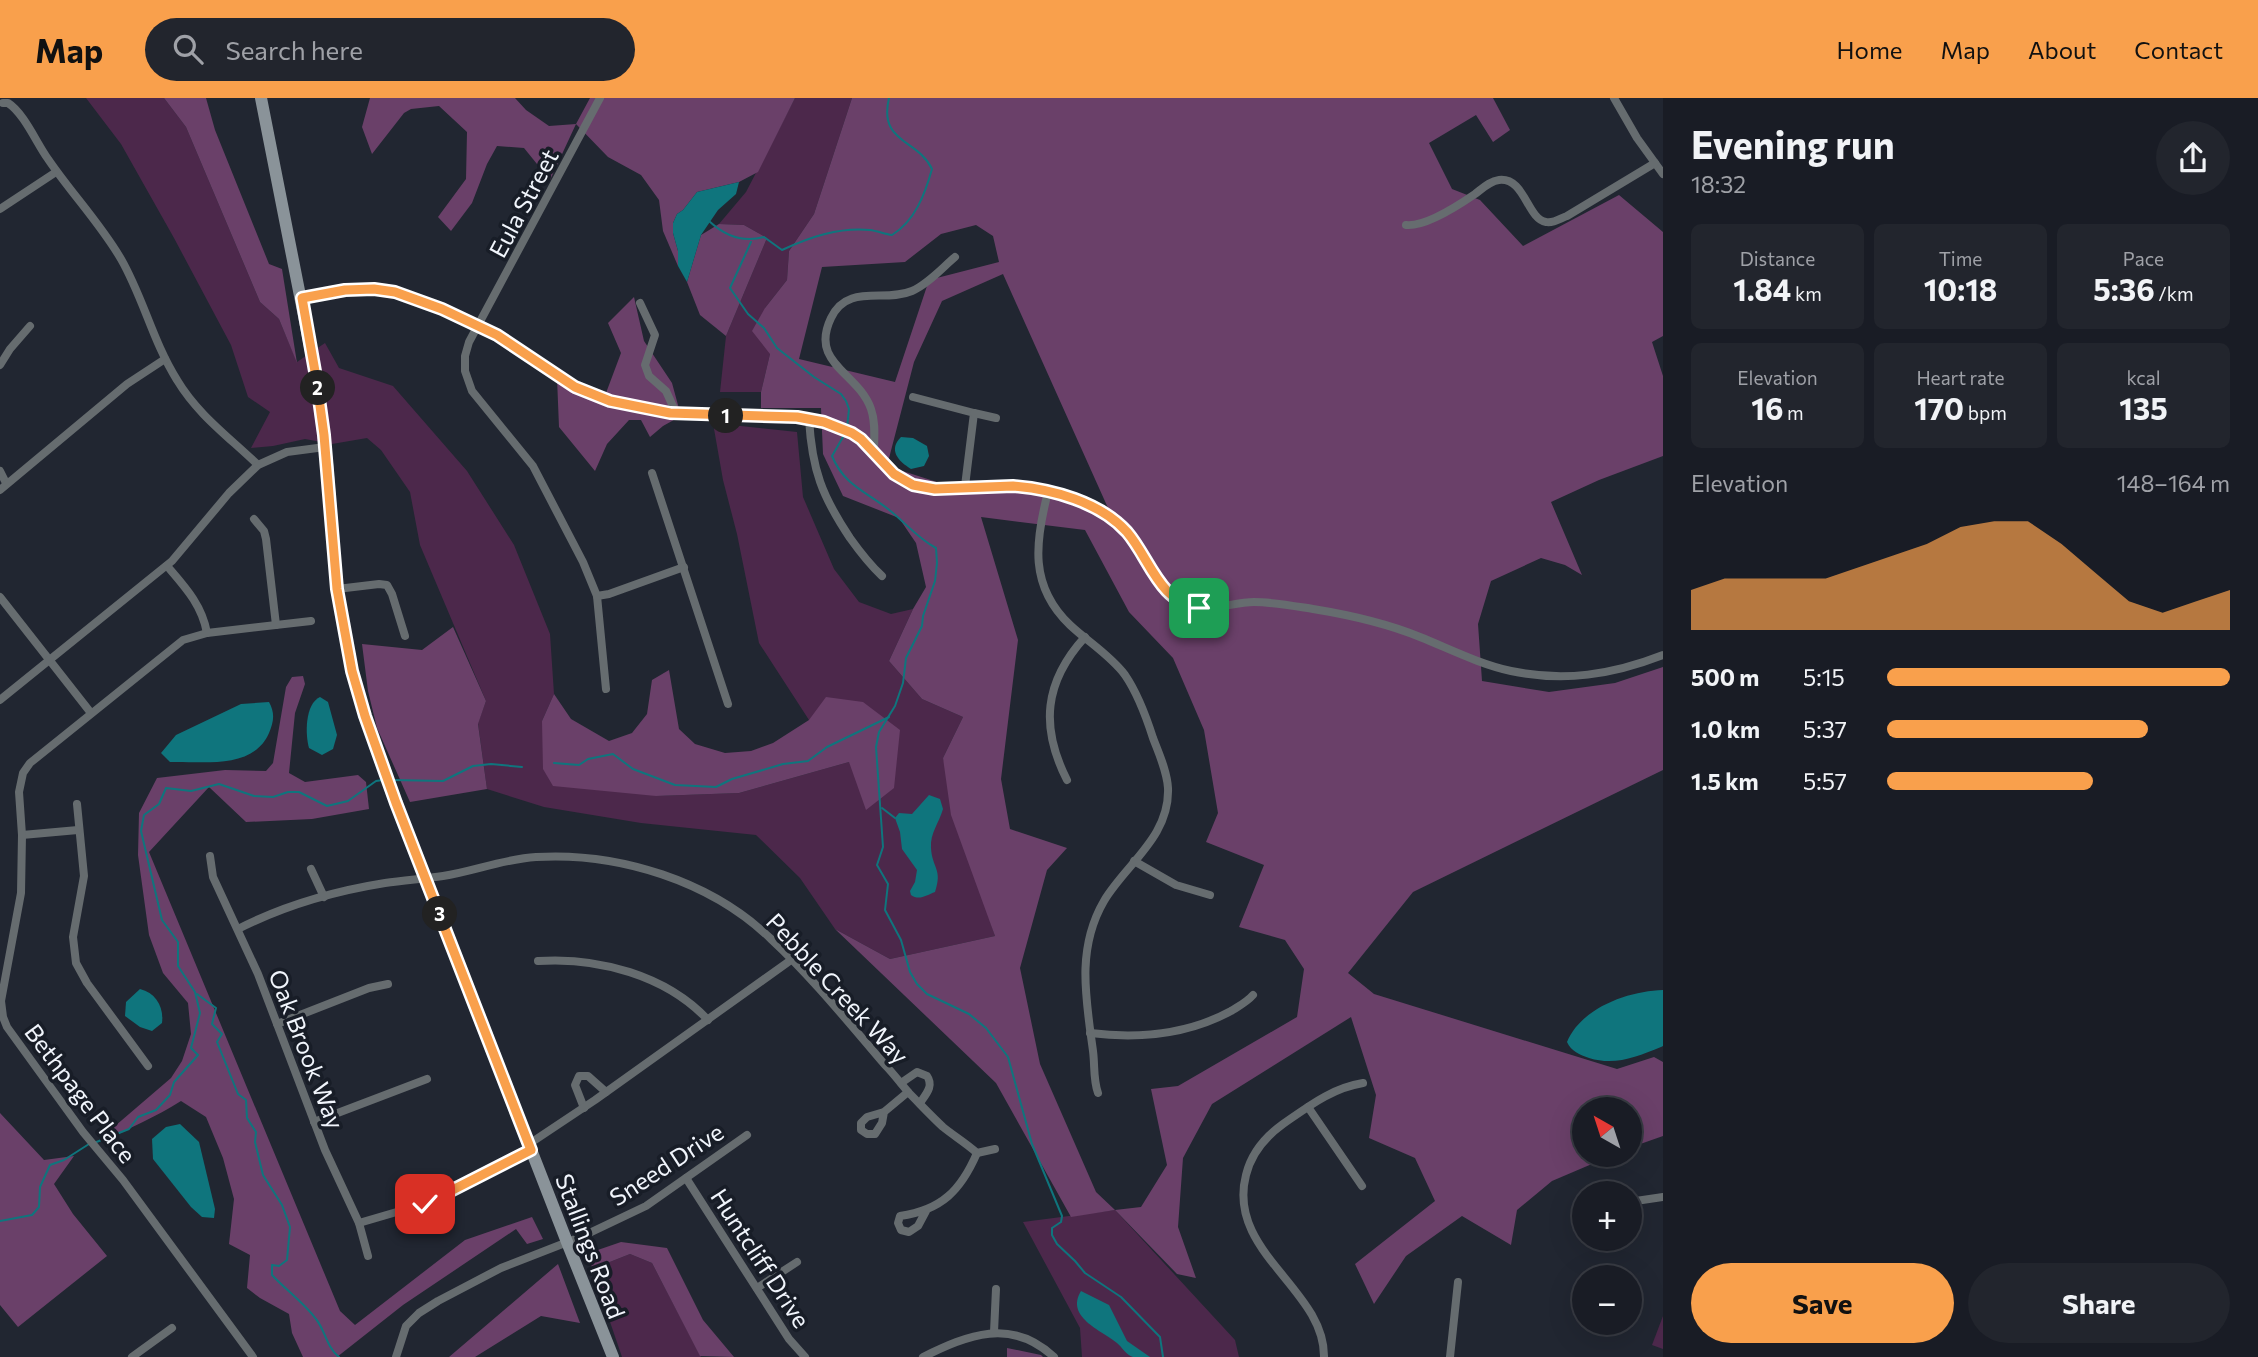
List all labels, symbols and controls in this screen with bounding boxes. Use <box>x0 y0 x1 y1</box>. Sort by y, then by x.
search box <box>145 18 635 81</box>
text: Map <box>35 29 103 70</box>
icon: search <box>169 30 207 68</box>
text: Search here <box>225 34 363 65</box>
text: Home <box>1837 35 1903 64</box>
text: Map <box>1941 35 1990 64</box>
text: About <box>2028 35 2096 64</box>
text: Contact <box>2134 35 2223 64</box>
text: Evening run <box>1691 120 1895 167</box>
button: share <box>2156 121 2230 195</box>
street label: Eula Street <box>482 144 564 262</box>
text: 18:32 <box>1691 170 1746 198</box>
text: Distance <box>1740 247 1815 270</box>
text: Time <box>1939 247 1982 270</box>
text: Pace <box>2123 247 2164 270</box>
text: 1.84 <box>1733 270 1791 307</box>
text: 10:18 <box>1924 270 1997 307</box>
text: 5:36 <box>2093 270 2155 307</box>
text: km <box>1791 282 1822 305</box>
text: /km <box>2155 282 2194 305</box>
text: Elevation <box>1737 366 1818 389</box>
text: Heart rate <box>1916 366 2005 389</box>
text: kcal <box>2126 366 2161 389</box>
pin: 2 <box>300 370 336 406</box>
text: 2 <box>312 376 323 399</box>
text: 16 <box>1751 389 1783 426</box>
text: 170 <box>1914 389 1964 426</box>
text: 135 <box>2119 389 2168 426</box>
pin: 1 <box>708 398 744 434</box>
text: m <box>1783 401 1804 424</box>
text: bpm <box>1964 401 2007 424</box>
text: 1 <box>721 404 730 427</box>
text: Elevation <box>1691 469 1788 497</box>
text: 148–164 m <box>2117 469 2230 497</box>
pin <box>1169 578 1229 638</box>
icon: arrive <box>1180 589 1218 627</box>
text: 500 m <box>1691 663 1759 691</box>
text: 5:15 <box>1803 663 1845 691</box>
text: 1.0 km <box>1691 715 1760 743</box>
text: 5:37 <box>1803 715 1847 743</box>
text: 1.5 km <box>1691 767 1759 795</box>
text: 5:57 <box>1803 767 1847 795</box>
pin: 3 <box>422 896 458 932</box>
text: 3 <box>434 902 445 925</box>
street label: Pebble Creek Way <box>761 907 915 1069</box>
street label: Oak Brook Way <box>263 965 351 1133</box>
street label: Bethpage Place <box>19 1018 143 1168</box>
north arrow <box>1572 1097 1642 1167</box>
map controls <box>1572 1097 1642 1335</box>
street label: Sneed Drive <box>604 1117 728 1211</box>
street label: Stallings Road <box>550 1169 632 1323</box>
pin <box>395 1174 455 1234</box>
button: + <box>1572 1181 1642 1251</box>
street label: Huntcliff Drive <box>705 1183 817 1333</box>
icon: check <box>406 1185 444 1223</box>
button: Save <box>1691 1263 1954 1343</box>
button: Share <box>1968 1263 2230 1343</box>
button: − <box>1572 1265 1642 1335</box>

